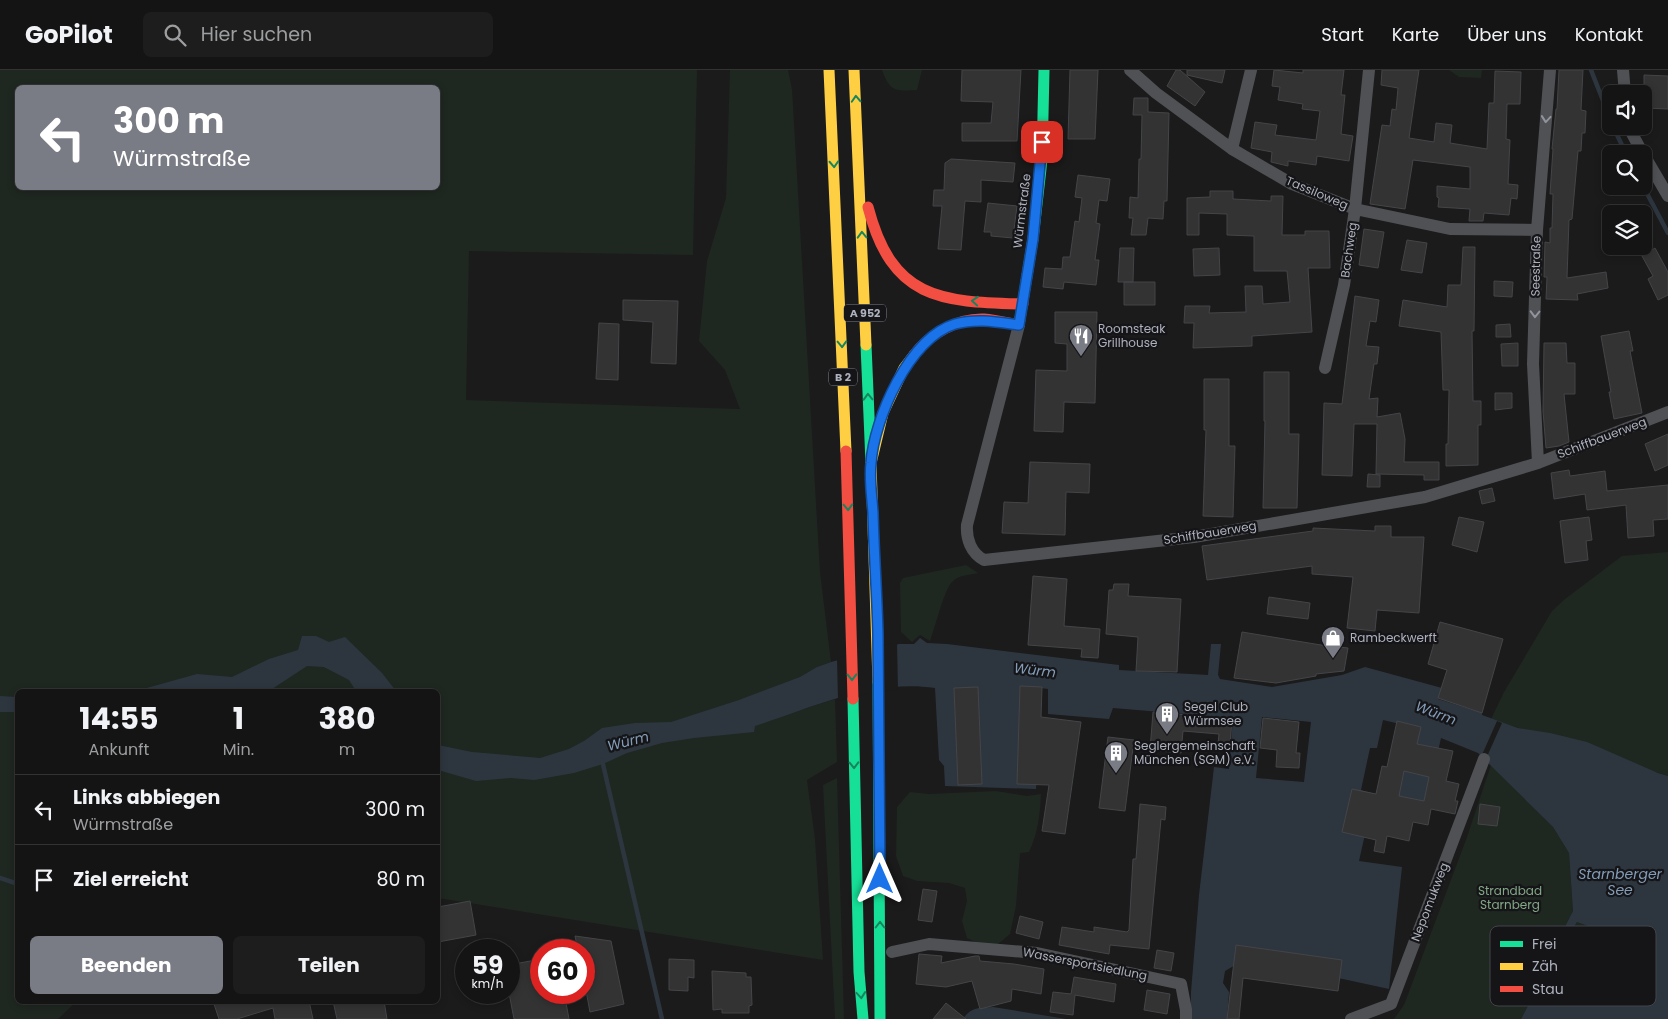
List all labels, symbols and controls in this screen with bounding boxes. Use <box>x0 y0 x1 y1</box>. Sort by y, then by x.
search box <box>143 12 493 57</box>
text: GoPilot <box>25 18 113 51</box>
icon: search <box>161 21 189 49</box>
text: Hier suchen <box>201 21 312 48</box>
text: Start <box>1321 22 1364 47</box>
text: Karte <box>1392 22 1439 47</box>
text: Über uns <box>1467 22 1547 47</box>
text: Kontakt <box>1575 22 1643 47</box>
map controls <box>1602 85 1652 255</box>
button: sound <box>1602 85 1652 135</box>
one-way arrow <box>850 94 861 102</box>
text: 300 m <box>113 96 224 145</box>
icon: left <box>30 105 95 170</box>
one-way arrow <box>1541 115 1552 123</box>
pin <box>1021 121 1063 163</box>
icon: arrive <box>1028 128 1056 156</box>
text: Würmstraße <box>113 143 251 174</box>
button: search <box>1602 145 1652 195</box>
one-way arrow <box>828 161 839 169</box>
street label: Tassiloweg <box>1283 172 1351 213</box>
street label: Würmstraße <box>1008 173 1035 249</box>
button: layers <box>1602 205 1652 255</box>
street label: Bachweg <box>1336 221 1361 279</box>
one-way arrow <box>856 230 867 238</box>
street label: Seestraße <box>1526 235 1545 297</box>
one-way arrow <box>970 296 978 307</box>
road number: A 952 <box>844 304 886 322</box>
one-way arrow <box>1529 310 1540 318</box>
place label: Roomsteak Grillhouse <box>1098 320 1166 351</box>
restaurant icon: Roomsteak Grillhouse <box>1068 323 1094 357</box>
one-way arrow <box>836 340 847 348</box>
road number: B 2 <box>829 368 857 386</box>
one-way arrow <box>863 393 874 401</box>
street label: Schiffbauerweg <box>1555 413 1649 462</box>
one-way arrow <box>842 503 853 511</box>
street label: Schiffbauerweg <box>1162 517 1258 548</box>
shop icon: Rambeckwerft <box>1320 625 1346 659</box>
place label: Rambeckwerft <box>1350 629 1437 646</box>
water label: Würm <box>1013 657 1057 683</box>
one-way arrow <box>847 674 858 682</box>
water label: Würm <box>1413 696 1459 730</box>
text: 14:55 <box>79 697 158 740</box>
text: 1 <box>233 697 244 740</box>
text: 380 <box>318 697 376 740</box>
place label: Segel Club Würmsee <box>1184 698 1248 729</box>
building icon: Segel Club Würmsee <box>1154 701 1180 735</box>
water label: Würm <box>605 726 651 756</box>
place label: Seglergemeinschaft München (SGM) e.V. <box>1134 737 1255 768</box>
text: Ankunft <box>88 738 149 761</box>
text: Min. <box>223 738 254 761</box>
text: m <box>339 738 355 761</box>
building icon: Seglergemeinschaft München (SGM) e.V. <box>1103 740 1129 774</box>
one-way arrow <box>849 761 859 769</box>
text: Links abbiegen <box>73 784 220 811</box>
icon: left <box>30 796 58 824</box>
text: 300 m <box>365 796 425 823</box>
text: Würmstraße <box>73 813 173 836</box>
position arrow <box>853 852 905 904</box>
street label: Nepomukweg <box>1407 860 1452 944</box>
water label: Starnberger See <box>1578 864 1663 900</box>
icon: arrive <box>30 866 58 894</box>
text: Ziel erreicht <box>73 866 189 893</box>
text: 80 m <box>376 866 425 893</box>
park label: Strandbad Starnberg <box>1478 882 1542 913</box>
one-way arrow <box>875 921 885 928</box>
legend <box>1490 926 1656 1006</box>
text: Frei <box>1532 934 1556 954</box>
button: Beenden <box>30 936 223 994</box>
button: Teilen <box>233 936 425 994</box>
speed limit sign: 60 <box>530 939 595 1004</box>
street label: Wassersportsiedlung <box>1021 943 1149 984</box>
text: 59 <box>472 948 503 983</box>
text: Zäh <box>1532 956 1558 976</box>
text: km/h <box>472 975 503 992</box>
text: Stau <box>1532 979 1564 999</box>
one-way arrow <box>855 992 866 1000</box>

